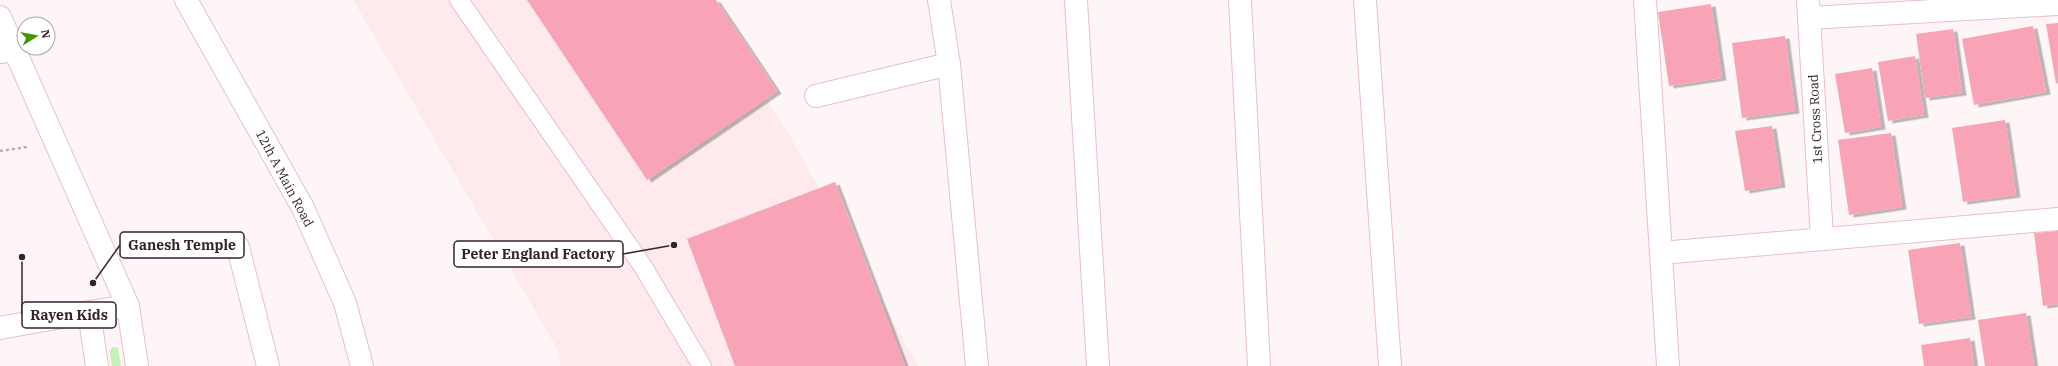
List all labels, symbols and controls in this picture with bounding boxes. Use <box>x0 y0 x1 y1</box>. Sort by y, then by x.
north arrow <box>16 16 56 56</box>
text: N <box>38 28 54 40</box>
street label: 1st Cross Road <box>1805 74 1826 164</box>
street label: 12th A Main Road <box>252 127 317 230</box>
callout: Ganesh Temple <box>120 232 244 258</box>
text: Ganesh Temple <box>128 236 236 254</box>
callout: Peter England Factory <box>454 241 623 267</box>
text: Peter England Factory <box>461 245 615 263</box>
callout: Rayen Kids <box>22 302 116 328</box>
text: Rayen Kids <box>30 306 108 324</box>

